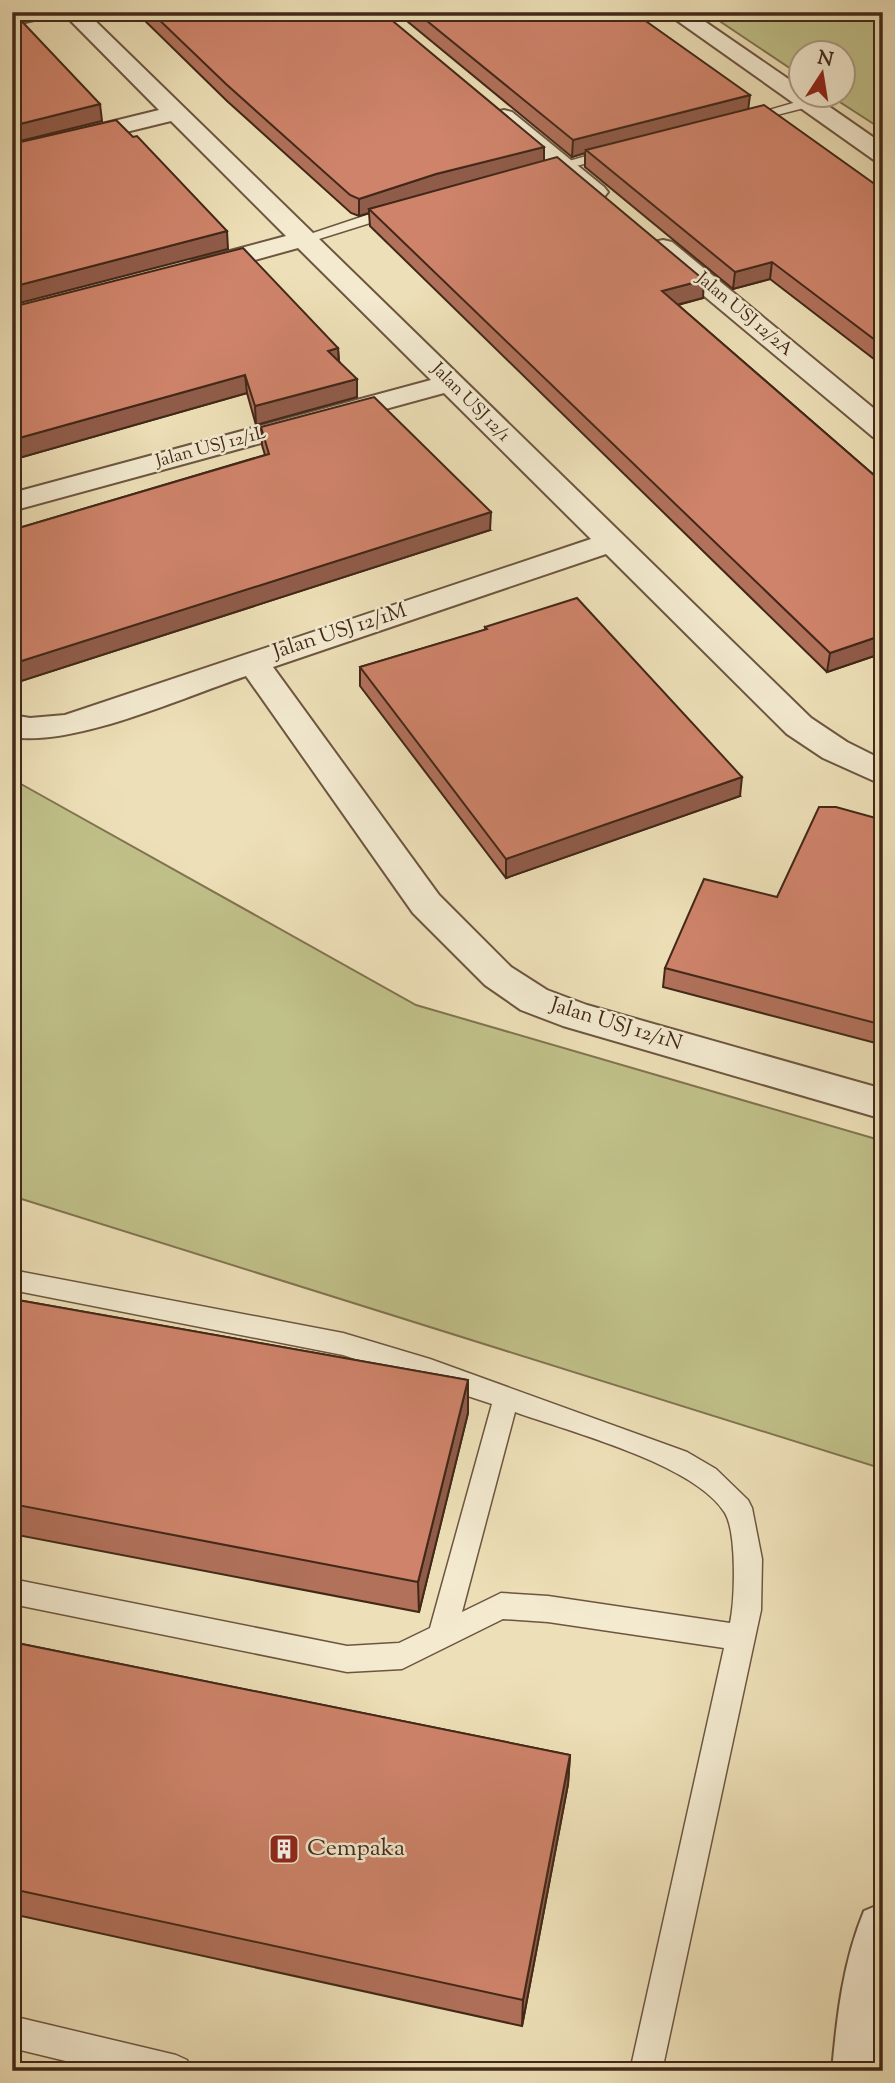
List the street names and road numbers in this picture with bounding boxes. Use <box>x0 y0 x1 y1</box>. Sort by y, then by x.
street label: Jalan USJ 12/2A <box>689 266 798 363</box>
street label: Jalan USJ 12/1 <box>424 357 515 448</box>
street label: Jalan USJ 12/1L <box>152 421 269 475</box>
street label: Jalan USJ 12/1M <box>268 596 411 668</box>
street label: Jalan USJ 12/1N <box>546 990 686 1059</box>

